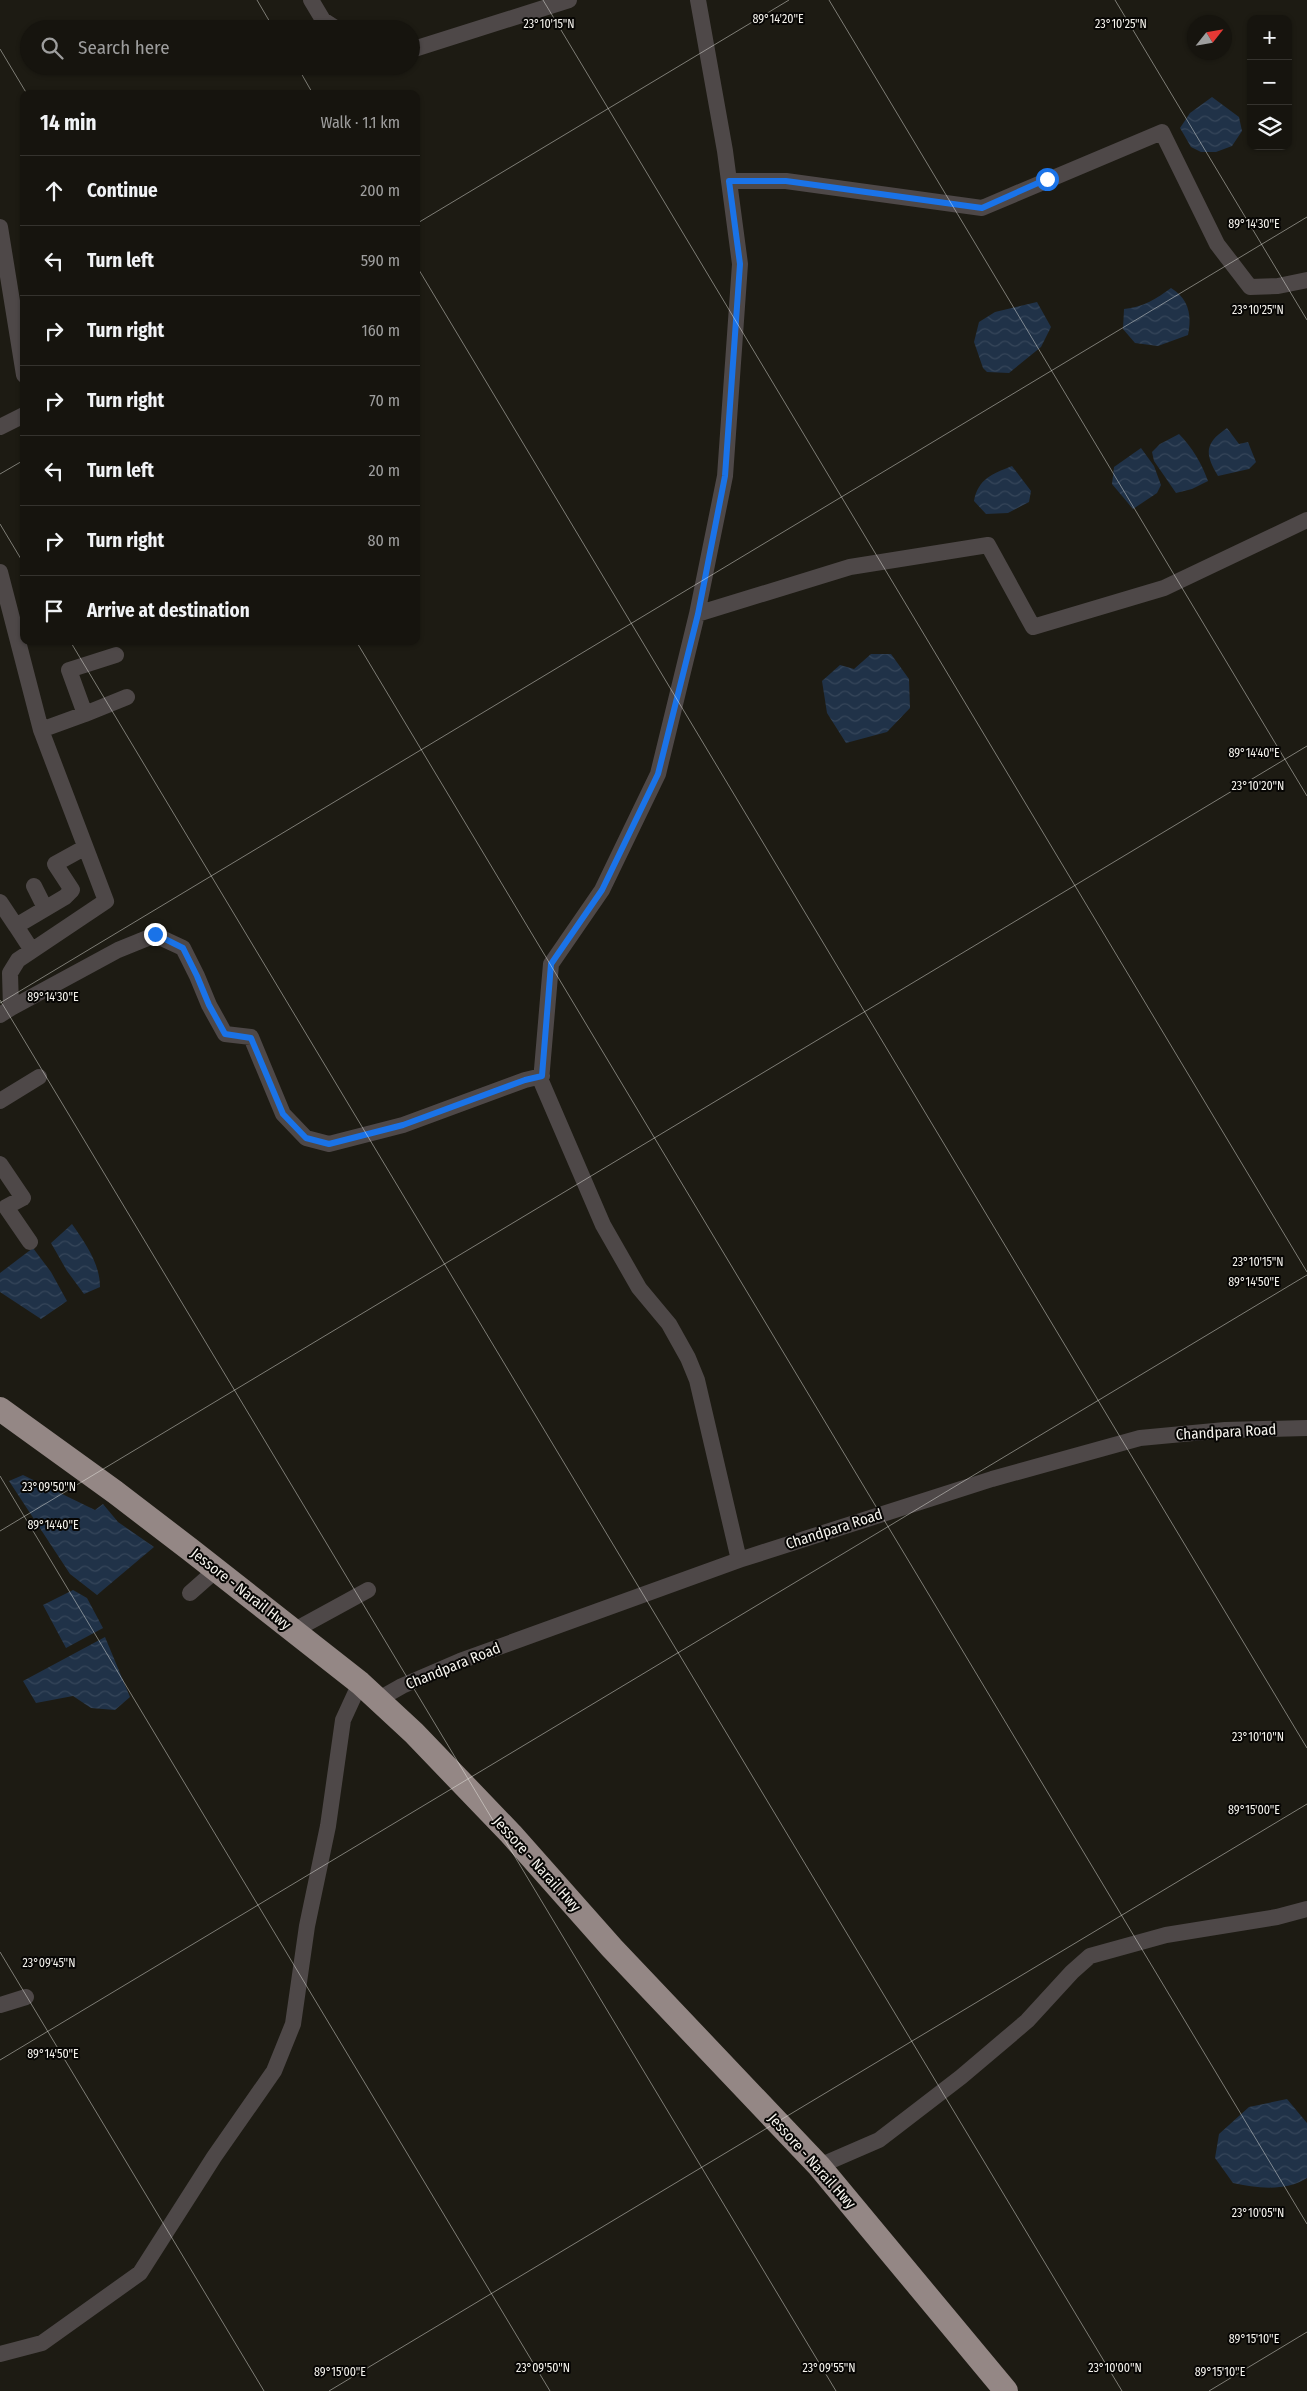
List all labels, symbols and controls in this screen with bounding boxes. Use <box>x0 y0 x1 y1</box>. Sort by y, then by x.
text: 89°14'20"E <box>752 12 804 26</box>
north arrow <box>1187 15 1232 60</box>
map controls <box>1247 15 1292 150</box>
button: + <box>1247 15 1292 60</box>
text: 23°10'15"N <box>523 17 575 31</box>
text: 23°10'25"N <box>1095 17 1147 31</box>
search box <box>20 20 420 75</box>
icon: search <box>38 34 66 62</box>
text: Search here <box>78 36 170 59</box>
button: − <box>1247 60 1292 105</box>
button: layers <box>1247 105 1292 150</box>
text: 14 min <box>40 110 97 136</box>
text: Walk · 1.1 km <box>320 113 400 132</box>
route start <box>1036 168 1059 191</box>
icon: ahead <box>40 177 68 205</box>
text: Continue <box>87 179 158 202</box>
text: 200 m <box>360 181 400 200</box>
text: 89°14'30"E <box>1228 217 1280 231</box>
icon: left <box>40 247 68 275</box>
text: Turn left <box>87 249 154 272</box>
text: 590 m <box>361 251 400 270</box>
text: 23°10'25"N <box>1232 303 1284 317</box>
icon: right <box>40 317 68 345</box>
text: Turn right <box>87 319 164 342</box>
text: 160 m <box>361 321 400 340</box>
icon: right <box>40 387 68 415</box>
text: Turn right <box>87 389 164 412</box>
text: 70 m <box>369 391 400 410</box>
icon: left <box>40 457 68 485</box>
text: Turn left <box>87 459 154 482</box>
text: 20 m <box>369 461 400 480</box>
icon: right <box>40 527 68 555</box>
text: Turn right <box>87 529 164 552</box>
text: 80 m <box>368 531 400 550</box>
icon: arrive <box>40 597 68 625</box>
text: Arrive at destination <box>87 599 250 622</box>
text: 89°14'40"E <box>1228 746 1280 760</box>
text: 23°10'20"N <box>1232 779 1284 793</box>
route end <box>144 923 167 946</box>
text: 89°14'30"E <box>27 990 79 1004</box>
text: 23°10'15"N <box>1232 1255 1284 1269</box>
text: 89°14'50"E <box>1228 1275 1280 1289</box>
street label: Chandpara Road <box>1175 1420 1277 1444</box>
text: 23°09'50"N <box>22 1480 76 1494</box>
street label: Chandpara Road <box>783 1505 885 1553</box>
text: 89°14'40"E <box>27 1518 79 1532</box>
street label: Jessore - Narail Hwy <box>187 1544 295 1634</box>
street label: Chandpara Road <box>403 1639 503 1693</box>
text: 23°10'10"N <box>1232 1730 1284 1744</box>
text: 89°15'00"E <box>1228 1803 1280 1817</box>
street label: Jessore - Narail Hwy <box>489 1813 585 1916</box>
text: 23°09'45"N <box>23 1956 75 1970</box>
text: 89°14'50"E <box>27 2047 79 2061</box>
street label: Jessore - Narail Hwy <box>764 2110 860 2213</box>
text: 23°10'05"N <box>1232 2206 1284 2220</box>
text: 89°15'10"E <box>1229 2332 1280 2346</box>
text: 23°09'50"N <box>516 2361 570 2375</box>
text: 23°09'55"N <box>802 2361 856 2375</box>
text: 23°10'00"N <box>1088 2361 1142 2375</box>
text: 89°15'00"E <box>314 2365 366 2379</box>
text: 89°15'10"E <box>1195 2365 1246 2379</box>

